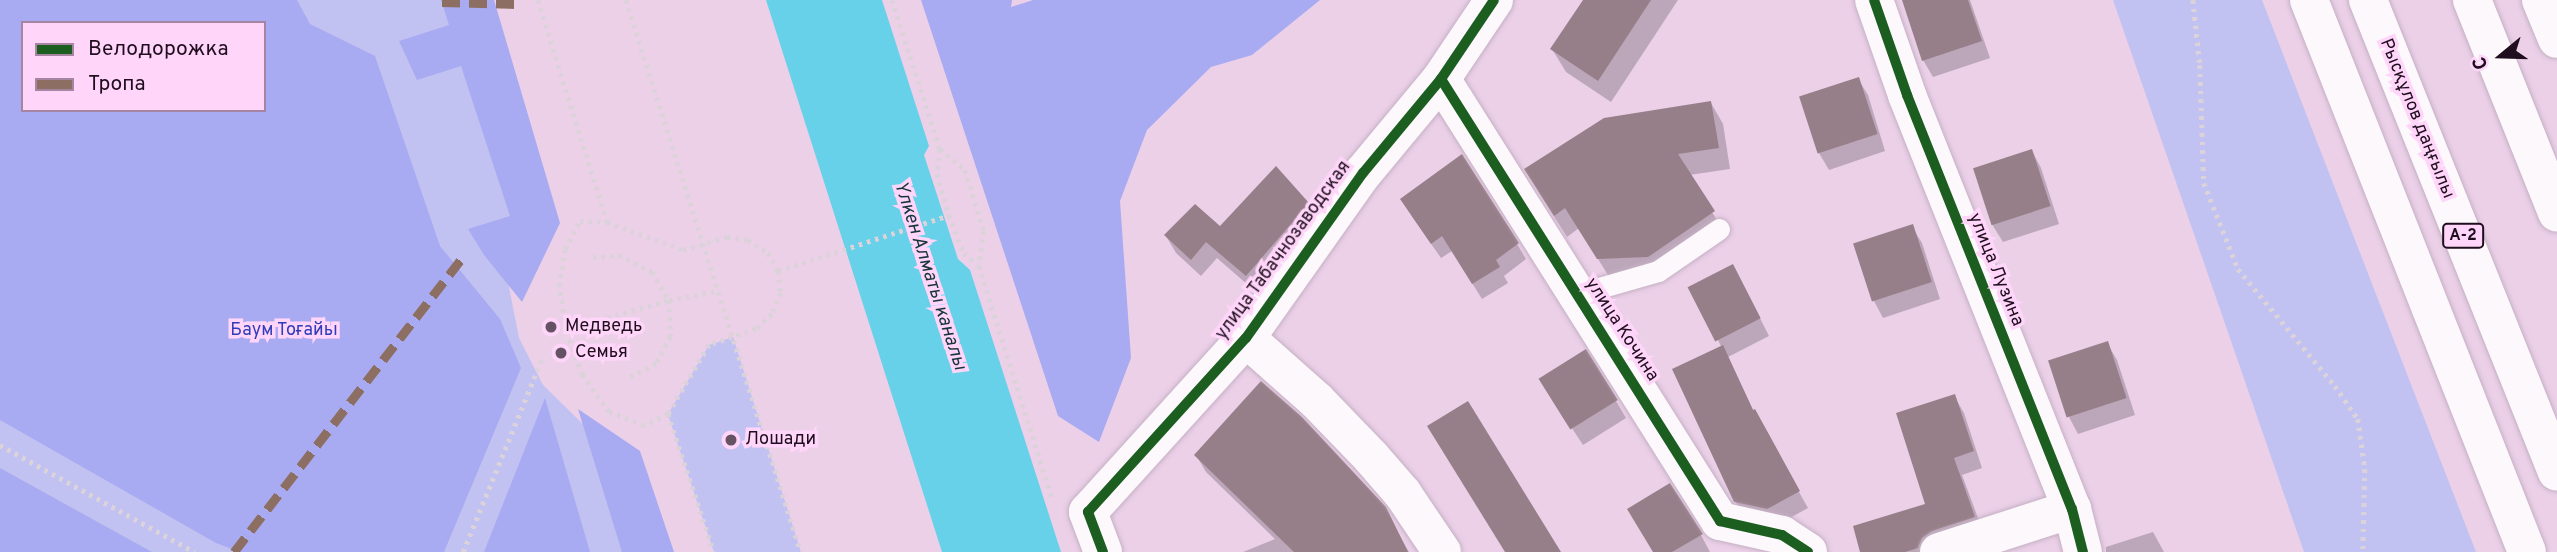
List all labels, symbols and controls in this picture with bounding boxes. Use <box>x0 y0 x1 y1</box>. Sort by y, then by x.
legend <box>21 21 266 112</box>
north arrow <box>2466 21 2536 91</box>
text: Велодорожка <box>88 36 228 63</box>
street label: Рысқұлов даңғылы <box>2374 36 2458 202</box>
text: С <box>2468 53 2494 72</box>
text: Тропа <box>88 71 146 98</box>
street label: улица Табачнозаводская <box>1212 157 1356 345</box>
water label: Үлкен Алматы каналы <box>888 178 970 374</box>
street label: улица Лузина <box>1962 210 2028 330</box>
road number: A-2 <box>2442 224 2484 248</box>
street label: улица Кочина <box>1580 274 1662 386</box>
place label: Медведь <box>565 316 642 338</box>
marker: Медведь <box>543 319 559 335</box>
park label: Баум Тоғайы <box>230 320 338 342</box>
place label: Семья <box>575 342 628 364</box>
marker: Семья <box>553 345 569 361</box>
place label: Лошади <box>745 429 816 451</box>
marker: Лошади <box>723 432 739 448</box>

